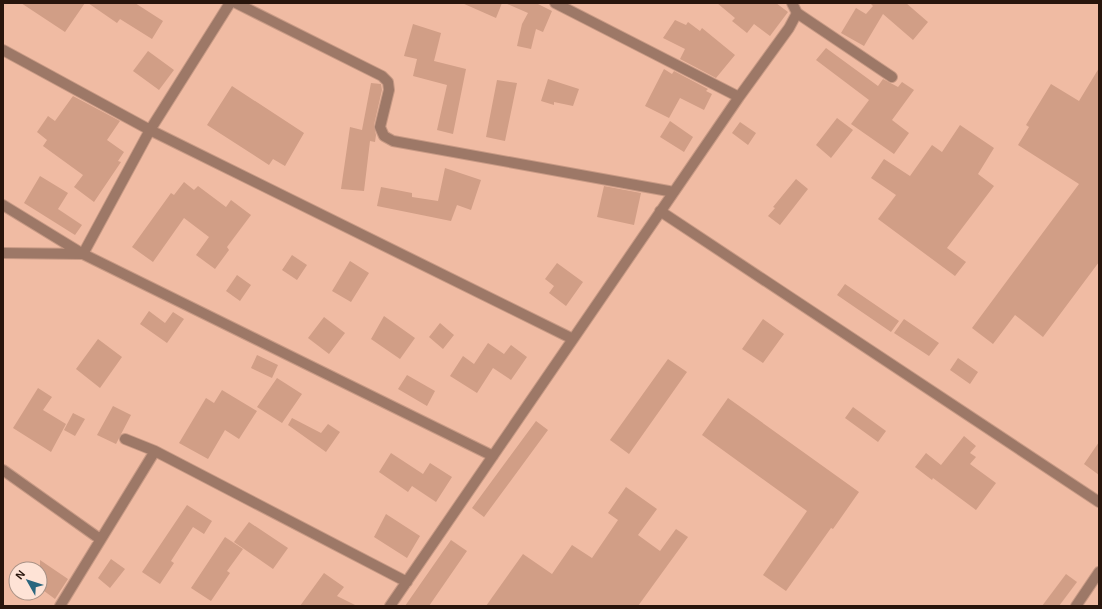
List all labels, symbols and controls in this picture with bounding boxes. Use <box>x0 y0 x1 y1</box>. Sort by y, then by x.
north arrow <box>8 561 48 601</box>
text: N <box>13 568 27 582</box>

